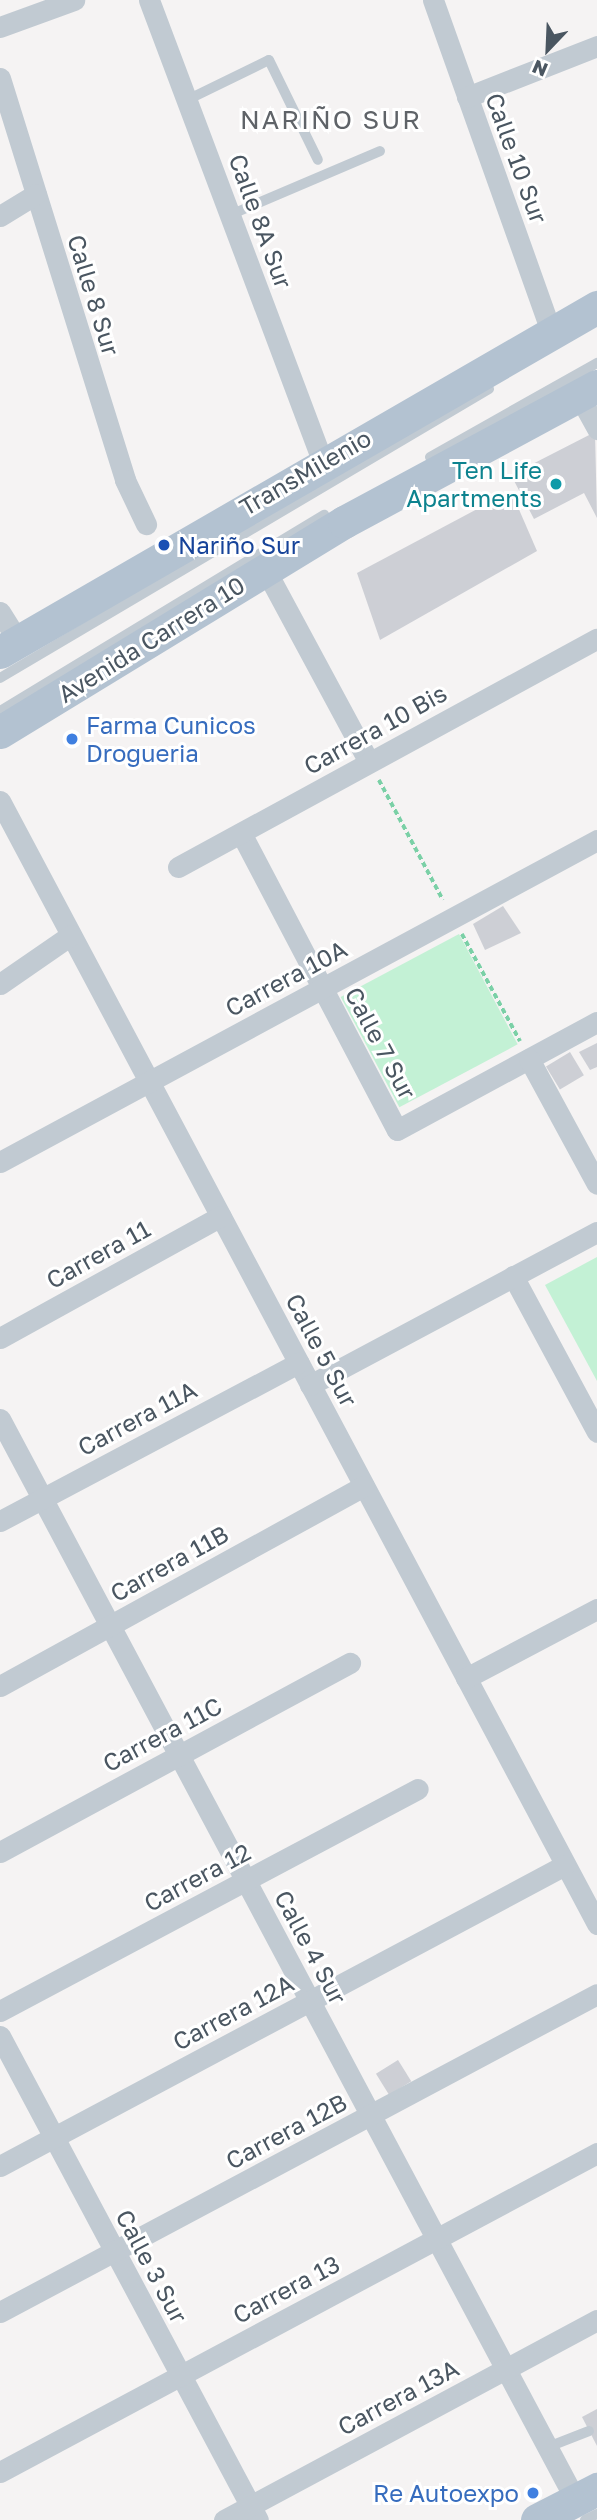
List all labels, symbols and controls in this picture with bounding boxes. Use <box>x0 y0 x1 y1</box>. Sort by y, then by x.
north arrow <box>513 14 583 84</box>
text: N <box>528 55 551 82</box>
street label: Calle 10 Sur <box>480 89 554 227</box>
district label: NARIÑO SUR <box>241 104 421 136</box>
street label: Calle 8A Sur <box>223 150 299 292</box>
street label: Calle 8 Sur <box>62 231 126 359</box>
street label: TransMilenio <box>234 423 376 521</box>
place label: Ten Life Apartments <box>406 456 542 512</box>
marker: Ten Life Apartments <box>548 476 564 492</box>
place label: Nariño Sur <box>178 531 300 559</box>
marker: Nariño Sur <box>156 537 172 553</box>
street label: Avenida Carrera 10 <box>52 570 250 708</box>
street label: Carrera 10 Bis <box>299 678 451 780</box>
place label: Farma Cunicos Drogueria <box>86 711 256 767</box>
marker: Farma Cunicos Drogueria <box>64 731 80 747</box>
street label: Carrera 10A <box>220 934 352 1022</box>
street label: Calle 7 Sur <box>339 982 423 1104</box>
street label: Carrera 11 <box>41 1214 155 1294</box>
street label: Calle 5 Sur <box>280 1288 364 1412</box>
street label: Carrera 11A <box>73 1375 201 1461</box>
street label: Carrera 11B <box>105 1519 233 1607</box>
street label: Carrera 11C <box>98 1691 226 1777</box>
street label: Carrera 12 <box>139 1837 255 1917</box>
street label: Calle 4 Sur <box>269 1885 353 2009</box>
street label: Carrera 12A <box>168 1968 298 2056</box>
street label: Carrera 12B <box>221 2087 351 2175</box>
street label: Calle 3 Sur <box>110 2204 194 2328</box>
street label: Carrera 13 <box>228 2249 344 2329</box>
street label: Carrera 13A <box>333 2353 463 2441</box>
place label: Re Autoexpo <box>373 2479 519 2507</box>
marker: Re Autoexpo <box>525 2485 541 2501</box>

